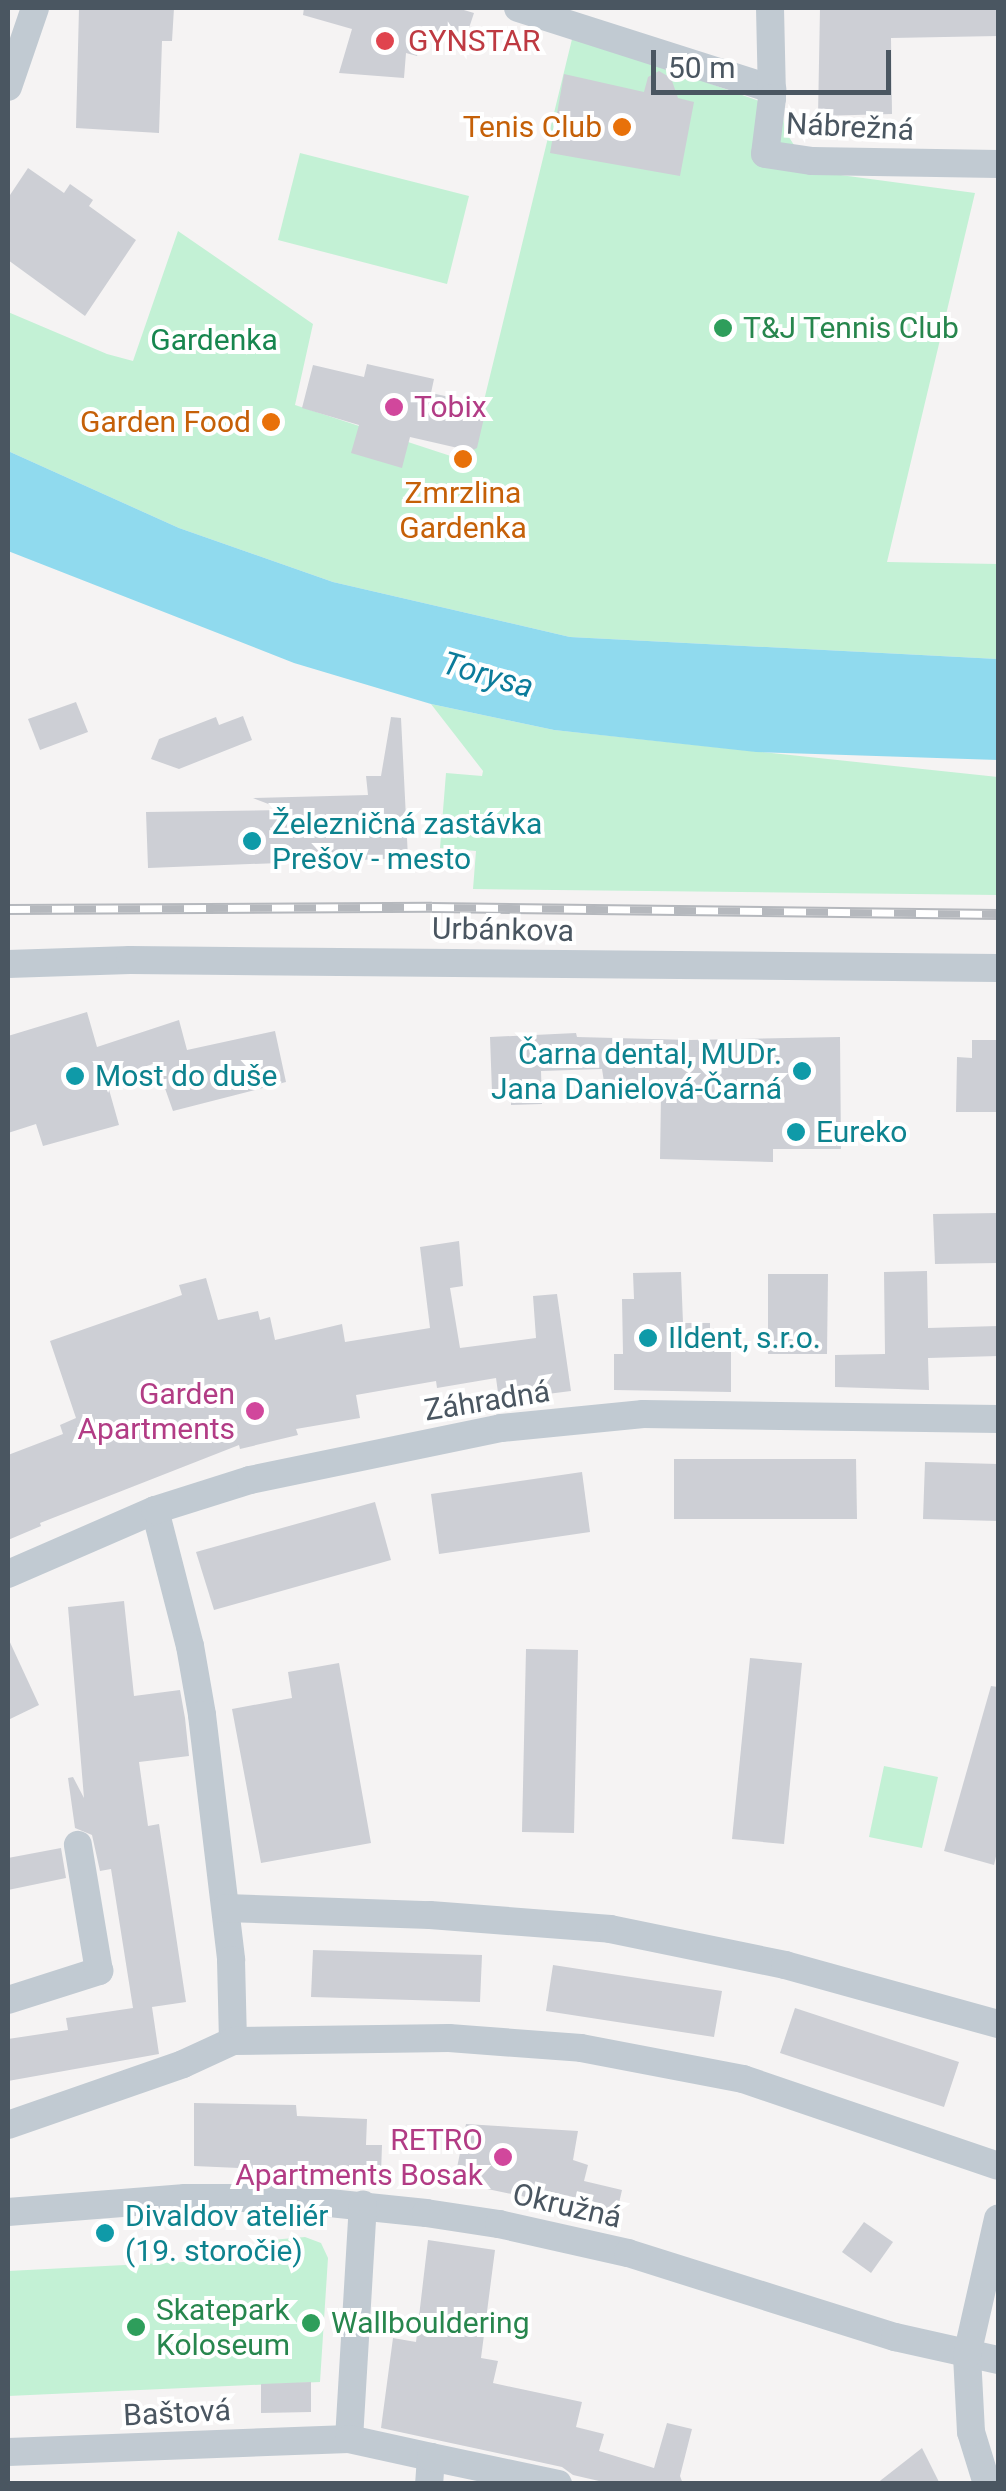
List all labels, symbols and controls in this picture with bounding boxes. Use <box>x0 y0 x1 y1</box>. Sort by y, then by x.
place label: GYNSTAR <box>408 23 540 59</box>
marker: GYNSTAR <box>372 28 398 54</box>
scale bar <box>656 30 896 92</box>
text: 50 m <box>668 50 735 85</box>
street label: Nábrežná <box>785 106 915 148</box>
place label: Tenis Club <box>463 109 602 145</box>
marker: Tenis Club <box>611 116 633 138</box>
place label: T&J Tennis Club <box>743 310 959 346</box>
marker: T&J Tennis Club <box>712 317 734 339</box>
park label: Gardenka <box>150 322 278 358</box>
place label: Tobix <box>414 389 487 425</box>
marker: Tobix <box>383 396 405 418</box>
place label: Garden Food <box>80 404 251 440</box>
marker: Garden Food <box>260 411 282 433</box>
marker: Zmrzlina Gardenka <box>452 448 474 470</box>
place label: Zmrzlina Gardenka <box>399 475 527 546</box>
water label: Torysa <box>438 644 538 706</box>
place label: Železničná zastávka Prešov - mesto <box>272 806 542 876</box>
marker: Železničná zastávka Prešov - mesto <box>241 830 263 852</box>
street label: Urbánkova <box>432 911 574 949</box>
place label: Čarna dental, MUDr. Jana Danielová-Čarná <box>491 1036 782 1106</box>
place label: Most do duše <box>95 1058 277 1094</box>
marker: Čarna dental, MUDr. Jana Danielová-Čarná <box>791 1060 813 1082</box>
marker: Most do duše <box>64 1065 86 1087</box>
place label: Eureko <box>816 1114 907 1150</box>
marker: Eureko <box>785 1121 807 1143</box>
place label: Ildent, s.r.o. <box>668 1320 821 1356</box>
marker: Ildent, s.r.o. <box>637 1327 659 1349</box>
street label: Záhradná <box>422 1373 552 1429</box>
place label: Garden Apartments <box>77 1376 235 1446</box>
marker: Garden Apartments <box>244 1400 266 1422</box>
place label: RETRO Apartments Bosak <box>235 2122 483 2192</box>
marker: RETRO Apartments Bosak <box>492 2146 514 2168</box>
street label: Okružná <box>509 2176 625 2236</box>
place label: Divaldov ateliér (19. storočie) <box>125 2198 328 2268</box>
marker: Divaldov ateliér (19. storočie) <box>94 2222 116 2244</box>
place label: Skatepark Koloseum <box>156 2292 290 2362</box>
place label: Wallbouldering <box>331 2305 530 2341</box>
marker: Wallbouldering <box>300 2312 322 2334</box>
marker: Skatepark Koloseum <box>125 2316 147 2338</box>
street label: Baštová <box>122 2392 232 2434</box>

